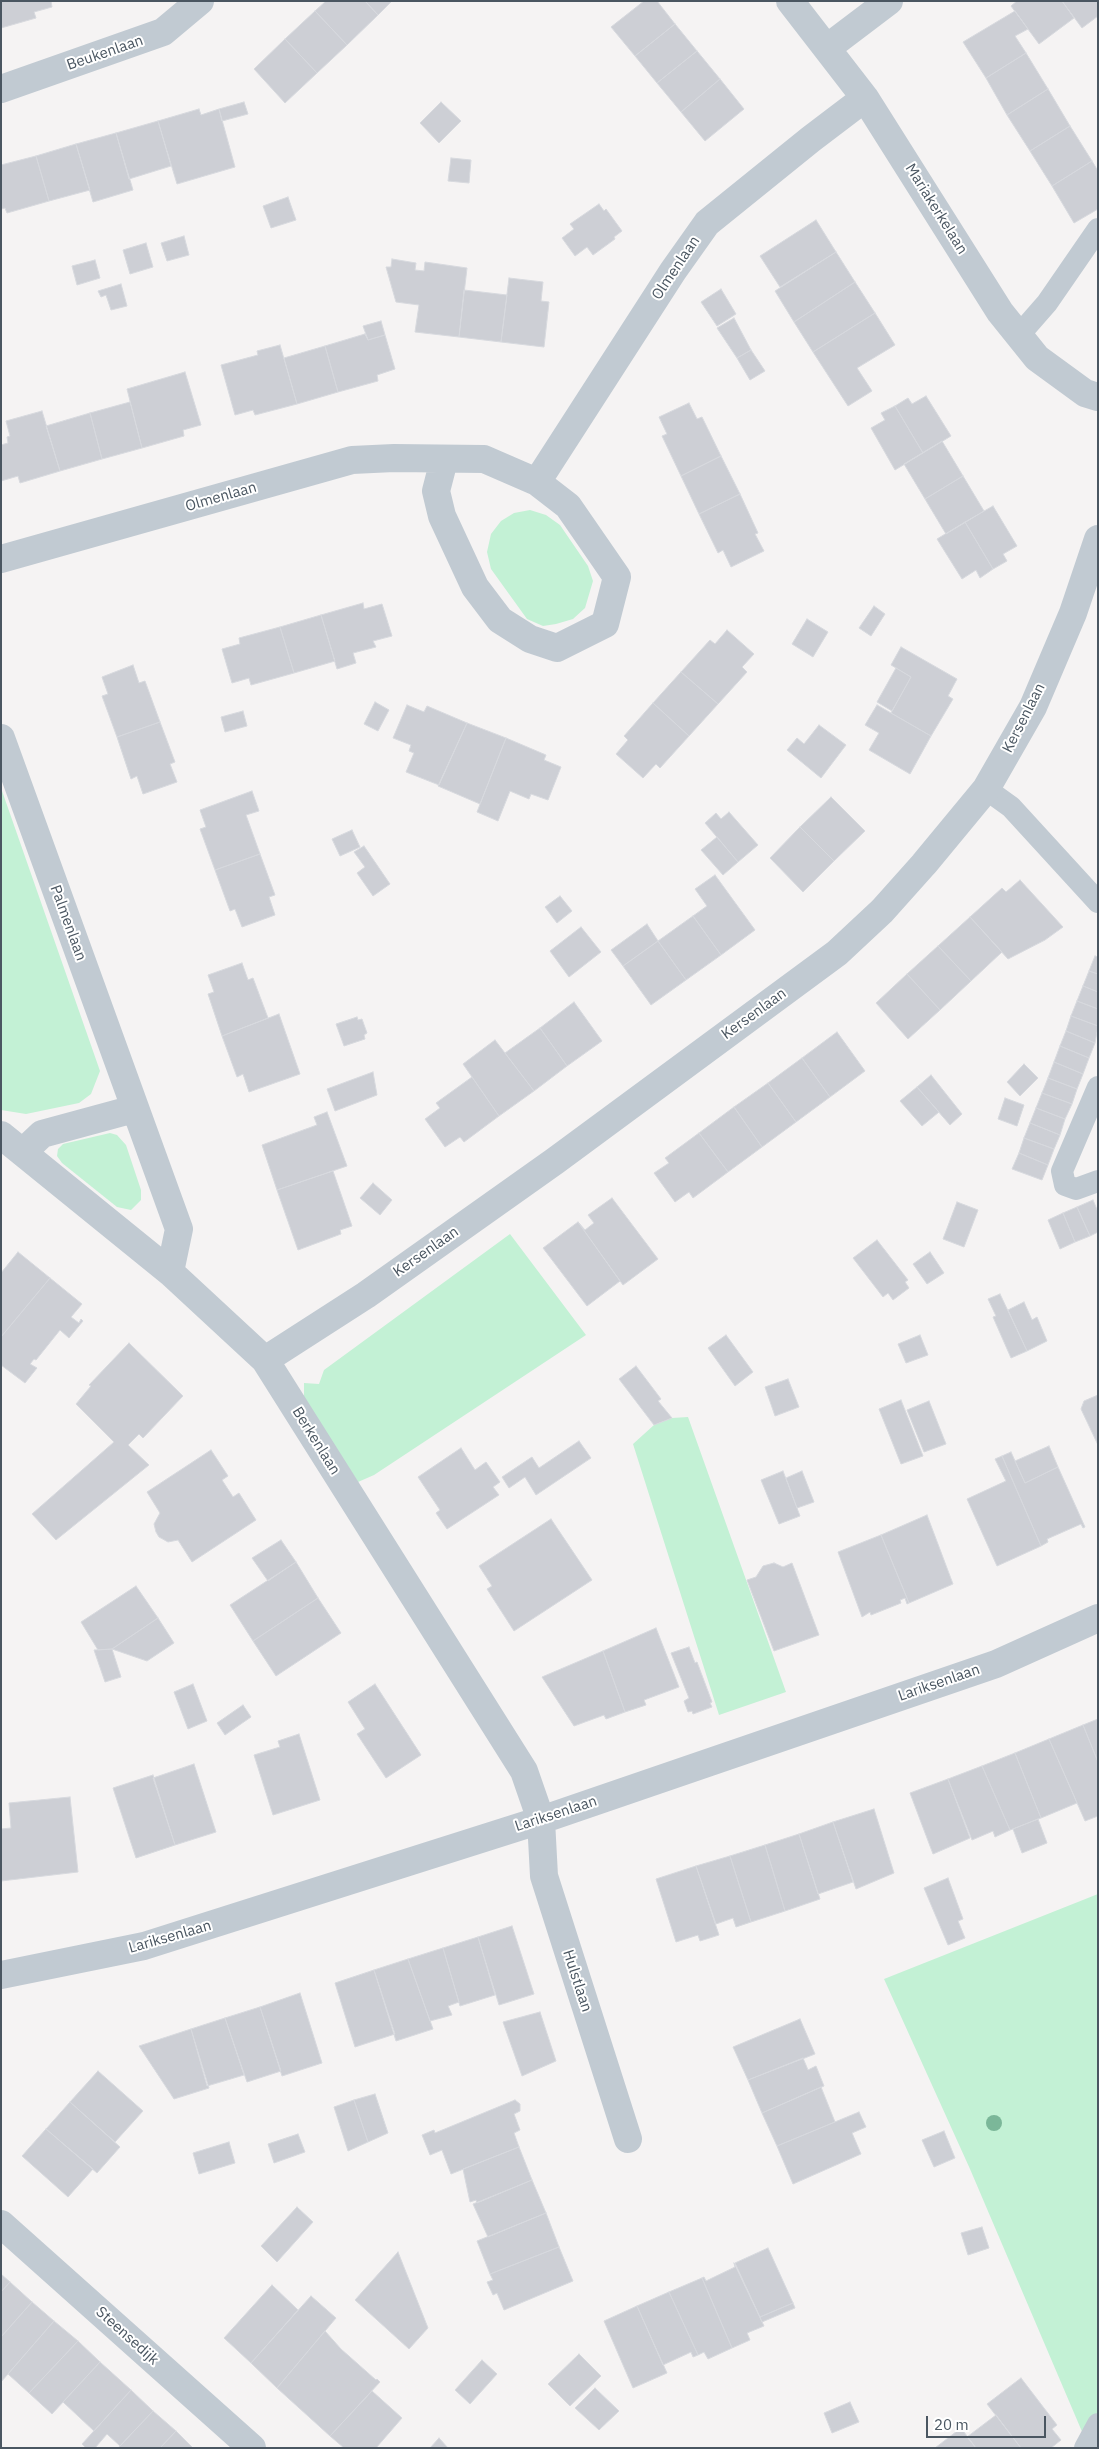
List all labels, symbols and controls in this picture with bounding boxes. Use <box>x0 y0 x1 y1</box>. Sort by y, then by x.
street label: Beukenlaan <box>64 32 146 74</box>
street label: Mariakerkelaan <box>901 160 971 258</box>
street label: Olmenlaan <box>648 233 704 303</box>
street label: Olmenlaan <box>183 478 259 516</box>
street label: Kersenlaan <box>999 680 1049 756</box>
street label: Palmenlaan <box>46 883 90 963</box>
street label: Kersenlaan <box>718 985 790 1043</box>
street label: Kersenlaan <box>390 1223 462 1281</box>
street label: Berkenlaan <box>288 1404 344 1478</box>
street label: Lariksenlaan <box>896 1661 982 1705</box>
street label: Lariksenlaan <box>513 1792 599 1836</box>
street label: Lariksenlaan <box>127 1917 213 1957</box>
street label: Hulstlaan <box>559 1948 595 2014</box>
street label: Steensedijk <box>92 2303 162 2369</box>
scale bar <box>929 2406 1049 2438</box>
text: 20 m <box>934 2415 969 2434</box>

